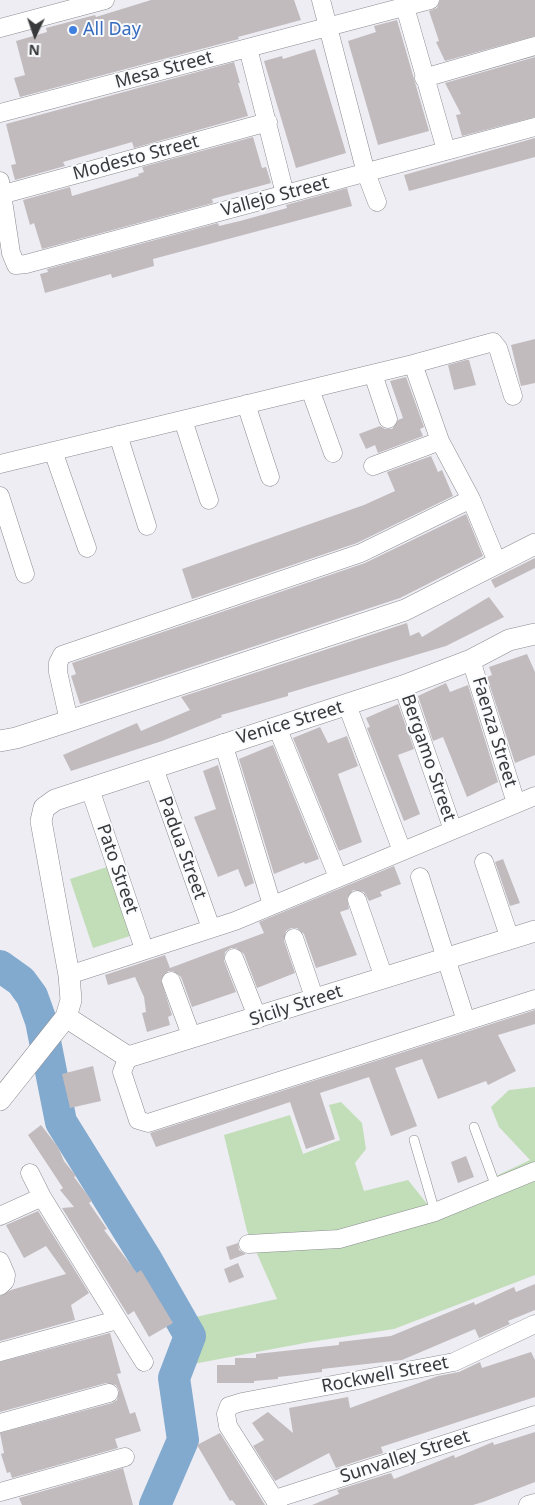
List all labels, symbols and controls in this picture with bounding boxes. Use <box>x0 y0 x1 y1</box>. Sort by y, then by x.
north arrow <box>10 10 60 60</box>
place label: All Day <box>83 19 141 41</box>
marker: All Day <box>67 24 79 36</box>
text: N <box>28 41 40 60</box>
street label: Mesa Street <box>113 47 215 93</box>
street label: Modesto Street <box>71 131 201 185</box>
street label: Vallejo Street <box>219 172 331 222</box>
street label: Faenza Street <box>467 674 521 790</box>
street label: Bergamo Street <box>396 692 460 824</box>
street label: Venice Street <box>234 697 346 749</box>
street label: Padua Street <box>153 793 211 903</box>
street label: Pato Street <box>92 821 142 917</box>
street label: Sicily Street <box>247 981 345 1031</box>
street label: Rockwell Street <box>320 1352 450 1398</box>
street label: Sunvalley Street <box>338 1426 472 1488</box>

